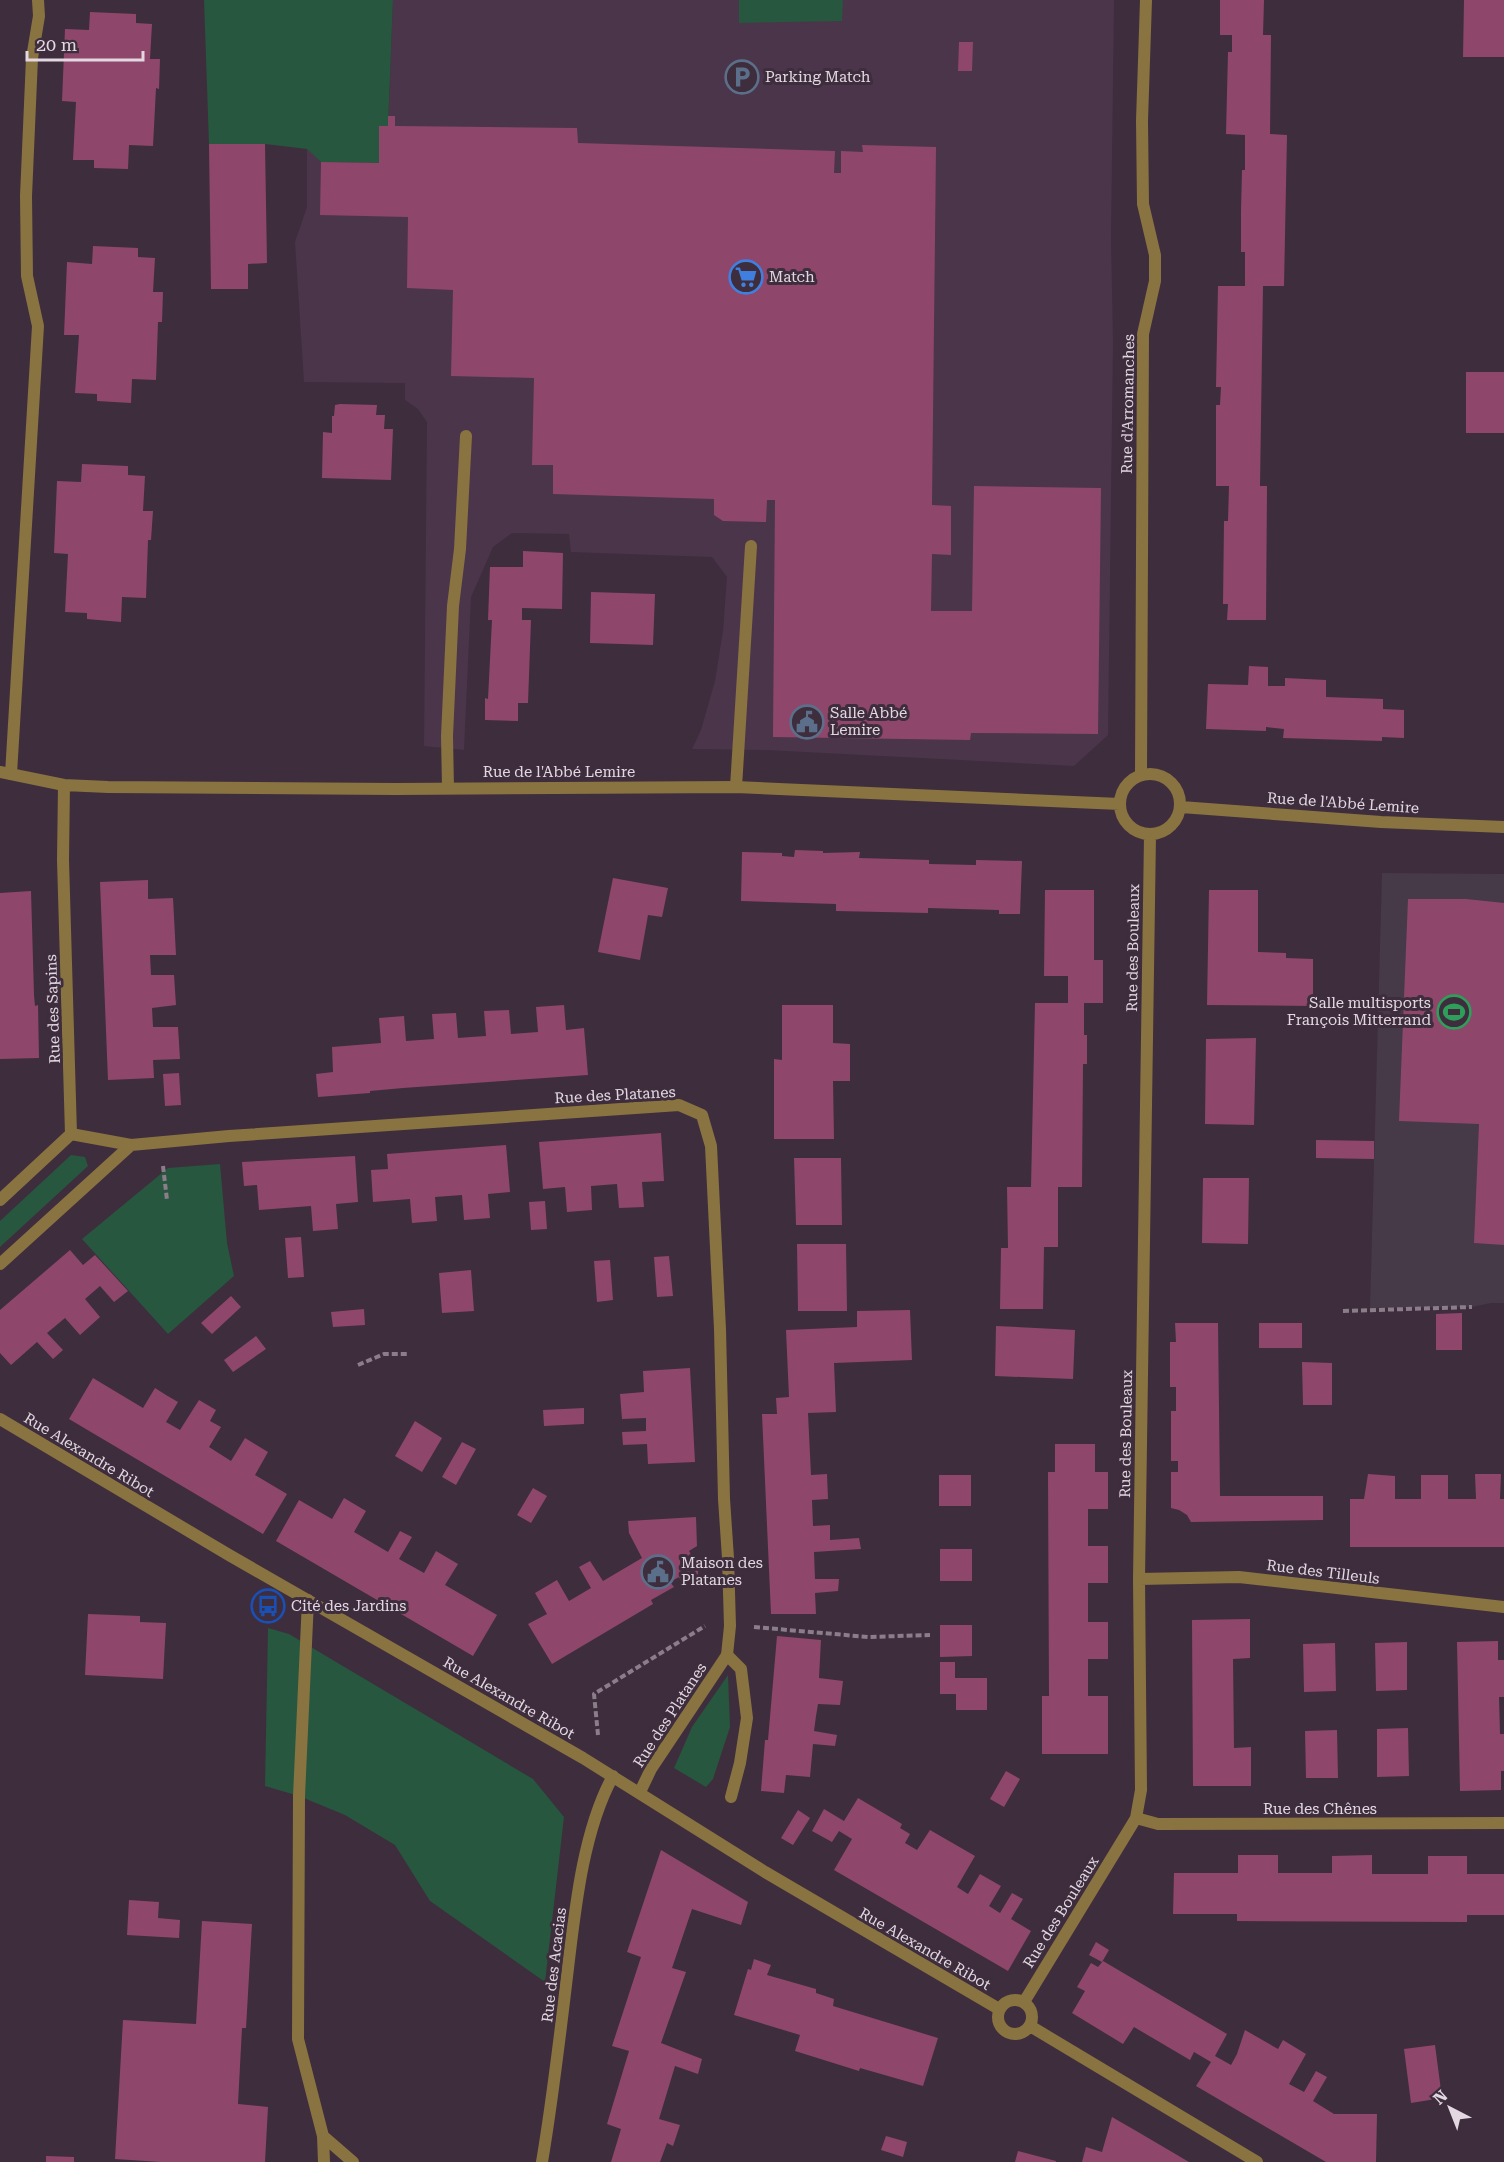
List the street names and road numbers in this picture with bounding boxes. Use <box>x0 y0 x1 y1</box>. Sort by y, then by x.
street label: Rue d'Arromanches <box>1118 334 1138 474</box>
street label: Rue de l'Abbé Lemire <box>483 763 635 781</box>
street label: Rue de l'Abbé Lemire <box>1266 789 1420 817</box>
street label: Rue des Bouleaux <box>1123 884 1143 1012</box>
street label: Rue des Sapins <box>42 954 64 1064</box>
street label: Rue des Platanes <box>554 1083 676 1107</box>
street label: Rue des Bouleaux <box>1116 1370 1136 1498</box>
street label: Rue Alexandre Ribot <box>21 1409 158 1501</box>
street label: Rue des Tilleuls <box>1265 1556 1381 1588</box>
street label: Rue Alexandre Ribot <box>440 1653 578 1743</box>
street label: Rue des Platanes <box>629 1659 711 1771</box>
street label: Rue des Chênes <box>1263 1800 1377 1818</box>
street label: Rue des Bouleaux <box>1019 1853 1103 1971</box>
street label: Rue Alexandre Ribot <box>856 1904 994 1994</box>
street label: Rue des Acacias <box>538 1907 570 2023</box>

